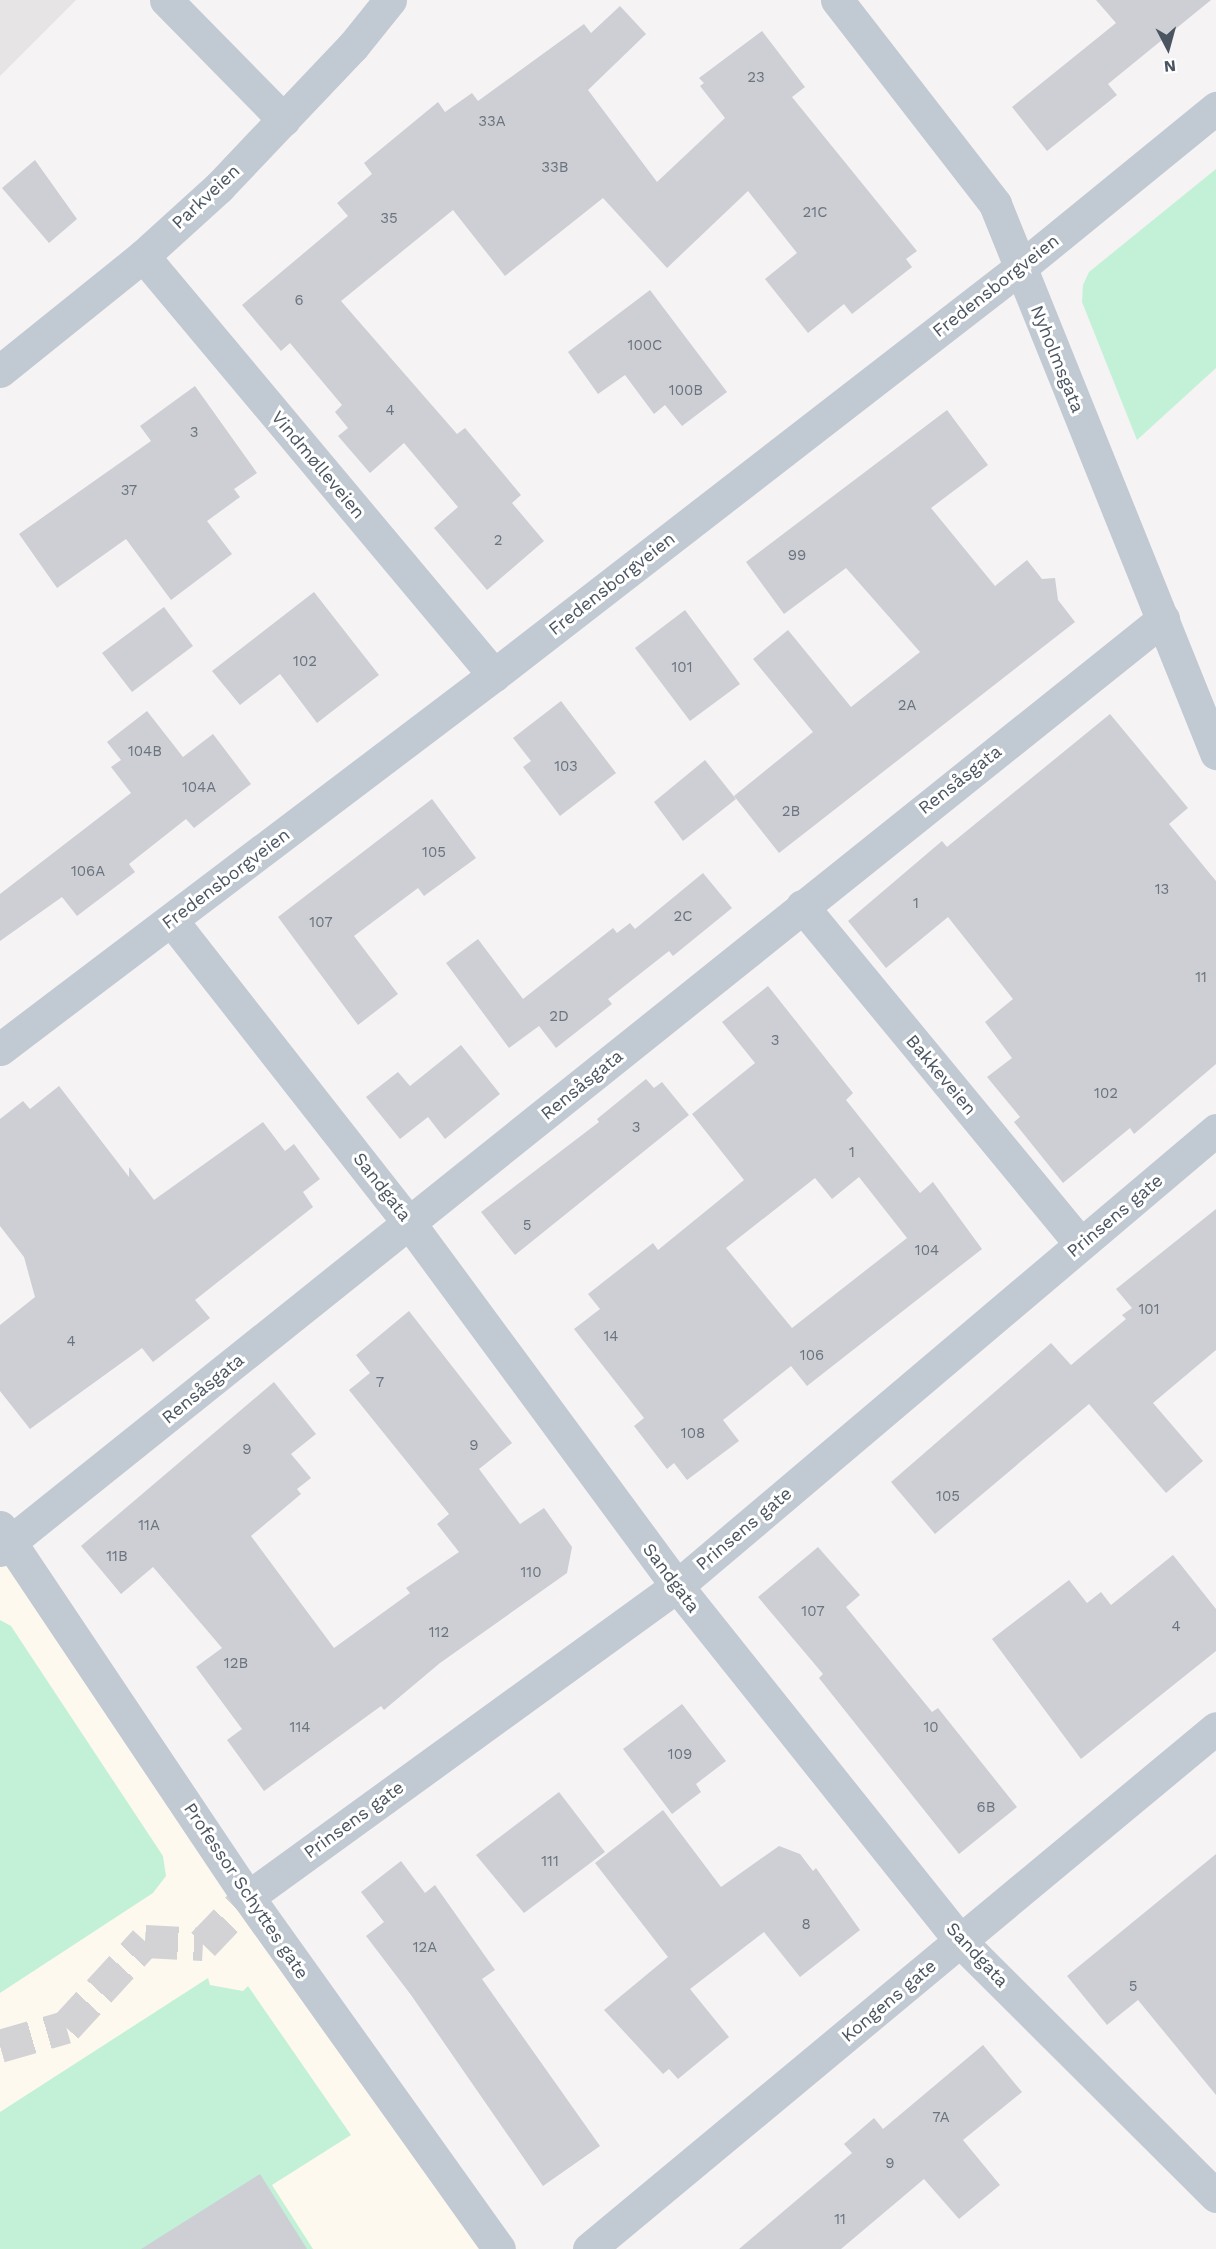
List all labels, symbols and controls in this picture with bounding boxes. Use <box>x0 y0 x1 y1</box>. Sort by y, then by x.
north arrow <box>1138 18 1198 78</box>
text: N <box>1163 56 1177 76</box>
house number: 23 <box>747 69 765 87</box>
house number: 33A <box>478 113 506 131</box>
house number: 33B <box>541 159 569 177</box>
street label: Parkveien <box>168 160 244 234</box>
house number: 21C <box>803 204 827 222</box>
house number: 35 <box>380 210 398 228</box>
street label: Fredensborgveien <box>928 230 1064 342</box>
house number: 6 <box>294 292 304 310</box>
street label: Nyholmsgata <box>1026 302 1088 416</box>
house number: 100C <box>628 337 662 355</box>
house number: 100B <box>669 382 703 400</box>
house number: 4 <box>385 402 395 420</box>
street label: Vindmølleveien <box>267 407 369 523</box>
house number: 3 <box>190 424 198 442</box>
house number: 37 <box>121 482 137 500</box>
street label: Fredensborgveien <box>544 528 680 640</box>
house number: 2 <box>494 532 502 550</box>
house number: 99 <box>788 547 806 565</box>
house number: 102 <box>293 653 317 671</box>
house number: 101 <box>671 659 693 677</box>
house number: 2A <box>898 697 916 715</box>
street label: Rensåsgata <box>914 741 1006 819</box>
house number: 104B <box>128 743 162 761</box>
house number: 103 <box>554 758 578 776</box>
house number: 104A <box>182 779 216 797</box>
house number: 2B <box>782 803 800 821</box>
street label: Fredensborgveien <box>158 824 294 934</box>
house number: 105 <box>422 844 446 862</box>
house number: 106A <box>71 863 105 881</box>
house number: 13 <box>1155 881 1169 899</box>
house number: 1 <box>913 895 919 913</box>
house number: 2C <box>673 908 693 926</box>
house number: 107 <box>309 914 333 932</box>
house number: 11 <box>1195 969 1207 987</box>
house number: 2D <box>549 1008 569 1026</box>
street label: Bakkeveien <box>901 1030 981 1120</box>
house number: 3 <box>771 1032 779 1050</box>
street label: Rensåsgata <box>537 1045 627 1125</box>
house number: 102 <box>1094 1085 1118 1103</box>
house number: 3 <box>632 1119 640 1137</box>
house number: 1 <box>849 1144 855 1162</box>
street label: Sandgata <box>349 1148 415 1226</box>
street label: Prinsens gate <box>1063 1170 1167 1262</box>
house number: 5 <box>523 1217 531 1235</box>
house number: 104 <box>915 1242 939 1260</box>
house number: 101 <box>1138 1301 1160 1319</box>
house number: 14 <box>603 1328 619 1346</box>
house number: 4 <box>66 1333 76 1351</box>
house number: 106 <box>800 1347 824 1365</box>
street label: Rensåsgata <box>158 1349 248 1429</box>
house number: 7 <box>376 1374 384 1392</box>
house number: 108 <box>681 1425 705 1443</box>
house number: 9 <box>469 1437 479 1455</box>
house number: 9 <box>242 1441 252 1459</box>
street label: Prinsens gate <box>692 1483 796 1575</box>
house number: 105 <box>936 1488 960 1506</box>
house number: 11A <box>138 1517 160 1535</box>
street label: Sandgata <box>638 1539 704 1617</box>
house number: 11B <box>106 1548 128 1566</box>
house number: 110 <box>520 1564 542 1582</box>
house number: 107 <box>801 1603 825 1621</box>
house number: 4 <box>1171 1618 1181 1636</box>
house number: 112 <box>429 1624 449 1642</box>
house number: 12B <box>224 1655 248 1673</box>
house number: 114 <box>290 1719 310 1737</box>
house number: 10 <box>923 1719 939 1737</box>
house number: 109 <box>668 1746 692 1764</box>
street label: Prinsens gate <box>300 1777 408 1863</box>
street label: Professor Schyttes gate <box>179 1799 313 1983</box>
house number: 6B <box>977 1799 995 1817</box>
house number: 111 <box>541 1853 559 1871</box>
house number: 8 <box>801 1916 811 1934</box>
street label: Sandgata <box>941 1918 1013 1992</box>
house number: 12A <box>413 1939 437 1957</box>
street label: Kongens gate <box>837 1955 941 2047</box>
house number: 5 <box>1129 1978 1137 1996</box>
house number: 7A <box>932 2109 950 2127</box>
house number: 9 <box>885 2155 895 2173</box>
house number: 11 <box>834 2211 846 2229</box>

